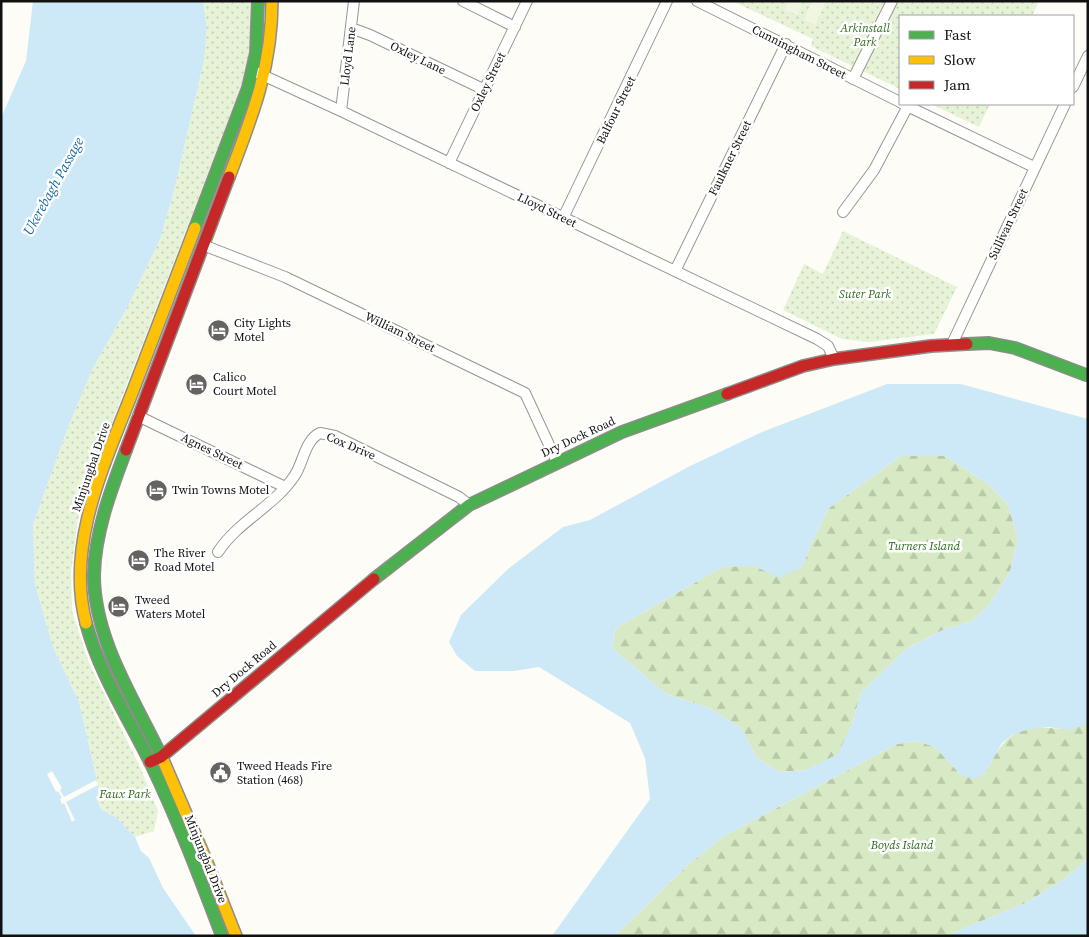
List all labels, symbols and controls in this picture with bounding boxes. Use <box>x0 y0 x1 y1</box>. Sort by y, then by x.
legend <box>899 15 1074 105</box>
park label: Arkinstall Park <box>839 20 890 50</box>
street label: Cunningham Street <box>749 21 849 83</box>
text: Fast <box>944 24 971 45</box>
street label: Lloyd Lane <box>336 26 360 86</box>
street label: Oxley Lane <box>388 38 448 78</box>
street label: Oxley Street <box>467 49 509 114</box>
text: Slow <box>944 49 976 70</box>
street label: Balfour Street <box>593 73 639 147</box>
text: Jam <box>943 74 971 95</box>
street label: Faulkner Street <box>705 118 755 198</box>
water label: Ukerebagh Passage <box>18 133 88 239</box>
street label: Sullivan Street <box>985 186 1031 262</box>
street label: Lloyd Street <box>515 189 579 231</box>
park label: Suter Park <box>839 286 891 302</box>
street label: William Street <box>362 308 438 356</box>
place label: City Lights Motel <box>234 315 291 345</box>
hotel icon: City Lights Motel <box>206 318 230 342</box>
place label: Calico Court Motel <box>213 369 277 399</box>
hotel icon: Calico Court Motel <box>185 372 209 396</box>
street label: Dry Dock Road <box>538 413 618 461</box>
street label: Minjungbal Drive <box>68 420 114 514</box>
street label: Cox Drive <box>324 428 378 464</box>
street label: Agnes Street <box>179 429 246 473</box>
hotel icon: Twin Towns Motel <box>144 478 168 502</box>
place label: Twin Towns Motel <box>172 482 270 498</box>
park label: Turners Island <box>888 538 961 554</box>
place label: The River Road Motel <box>154 545 215 575</box>
hotel icon: The River Road Motel <box>126 548 150 572</box>
place label: Tweed Waters Motel <box>135 592 206 622</box>
hotel icon: Tweed Waters Motel <box>107 595 131 619</box>
street label: Dry Dock Road <box>208 637 280 701</box>
place label: Tweed Heads Fire Station (468) <box>237 758 332 788</box>
public building icon: Tweed Heads Fire Station (468) <box>209 761 233 785</box>
park label: Faux Park <box>98 786 151 802</box>
street label: Minjungbal Drive <box>181 813 231 905</box>
park label: Boyds Island <box>870 837 934 853</box>

